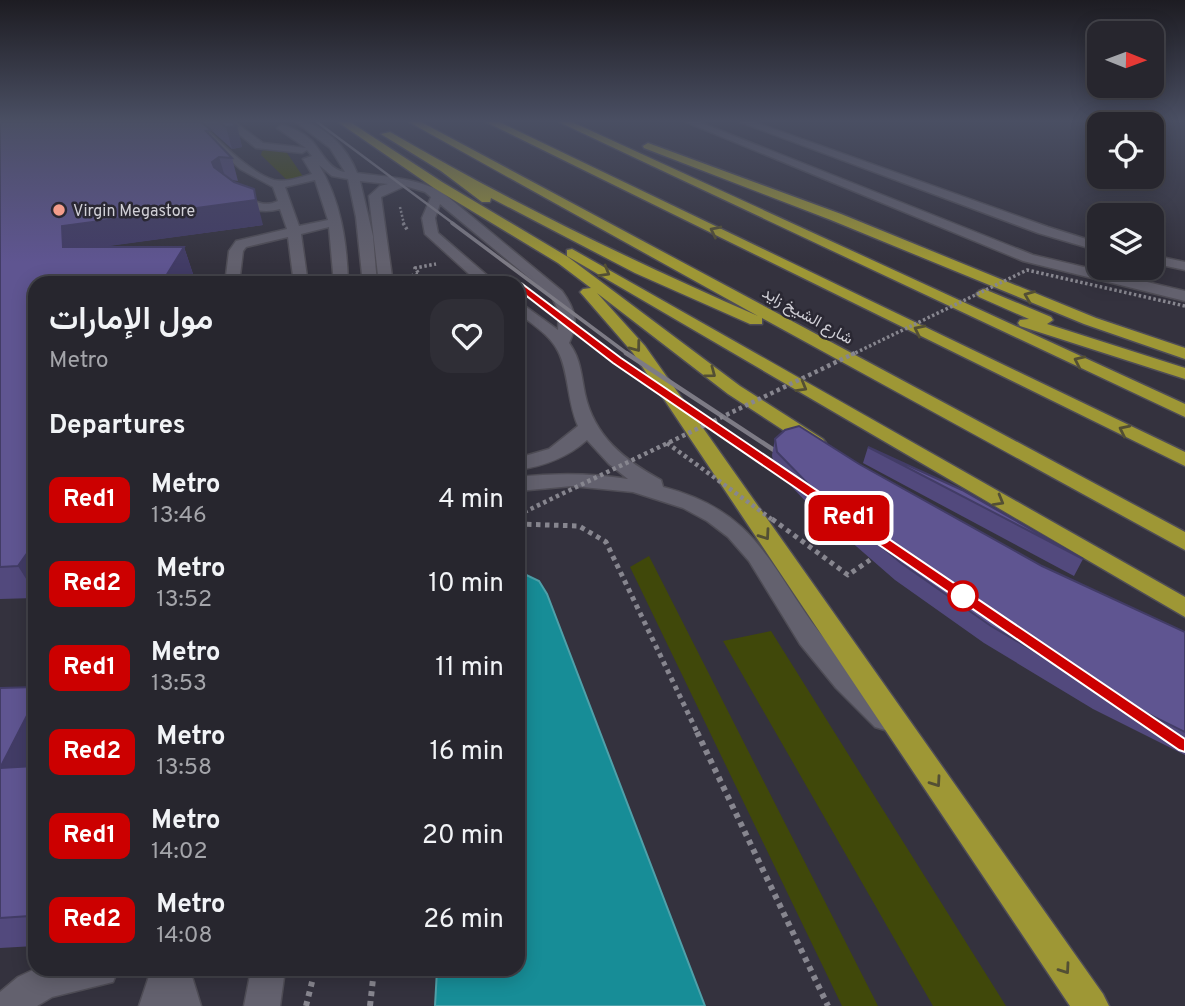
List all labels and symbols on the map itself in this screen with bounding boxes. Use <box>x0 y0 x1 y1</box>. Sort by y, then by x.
north arrow <box>1087 21 1164 98</box>
marker: Virgin Megastore <box>51 202 67 218</box>
place label: Virgin Megastore <box>73 202 195 222</box>
one-way arrow <box>710 225 722 239</box>
one-way arrow <box>598 264 611 277</box>
street label: شارع الشيخ زايد <box>758 284 856 350</box>
one-way arrow <box>1024 291 1036 305</box>
one-way arrow <box>914 325 926 339</box>
one-way arrow <box>628 339 641 352</box>
one-way arrow <box>1074 356 1086 370</box>
one-way arrow <box>703 365 716 378</box>
one-way arrow <box>795 378 808 391</box>
one-way arrow <box>1119 425 1131 439</box>
one-way arrow <box>992 493 1004 506</box>
line badge: Red1 <box>800 495 898 541</box>
one-way arrow <box>757 527 770 540</box>
unlabelled marker <box>948 581 978 611</box>
one-way arrow <box>928 774 940 787</box>
one-way arrow <box>1057 961 1069 974</box>

